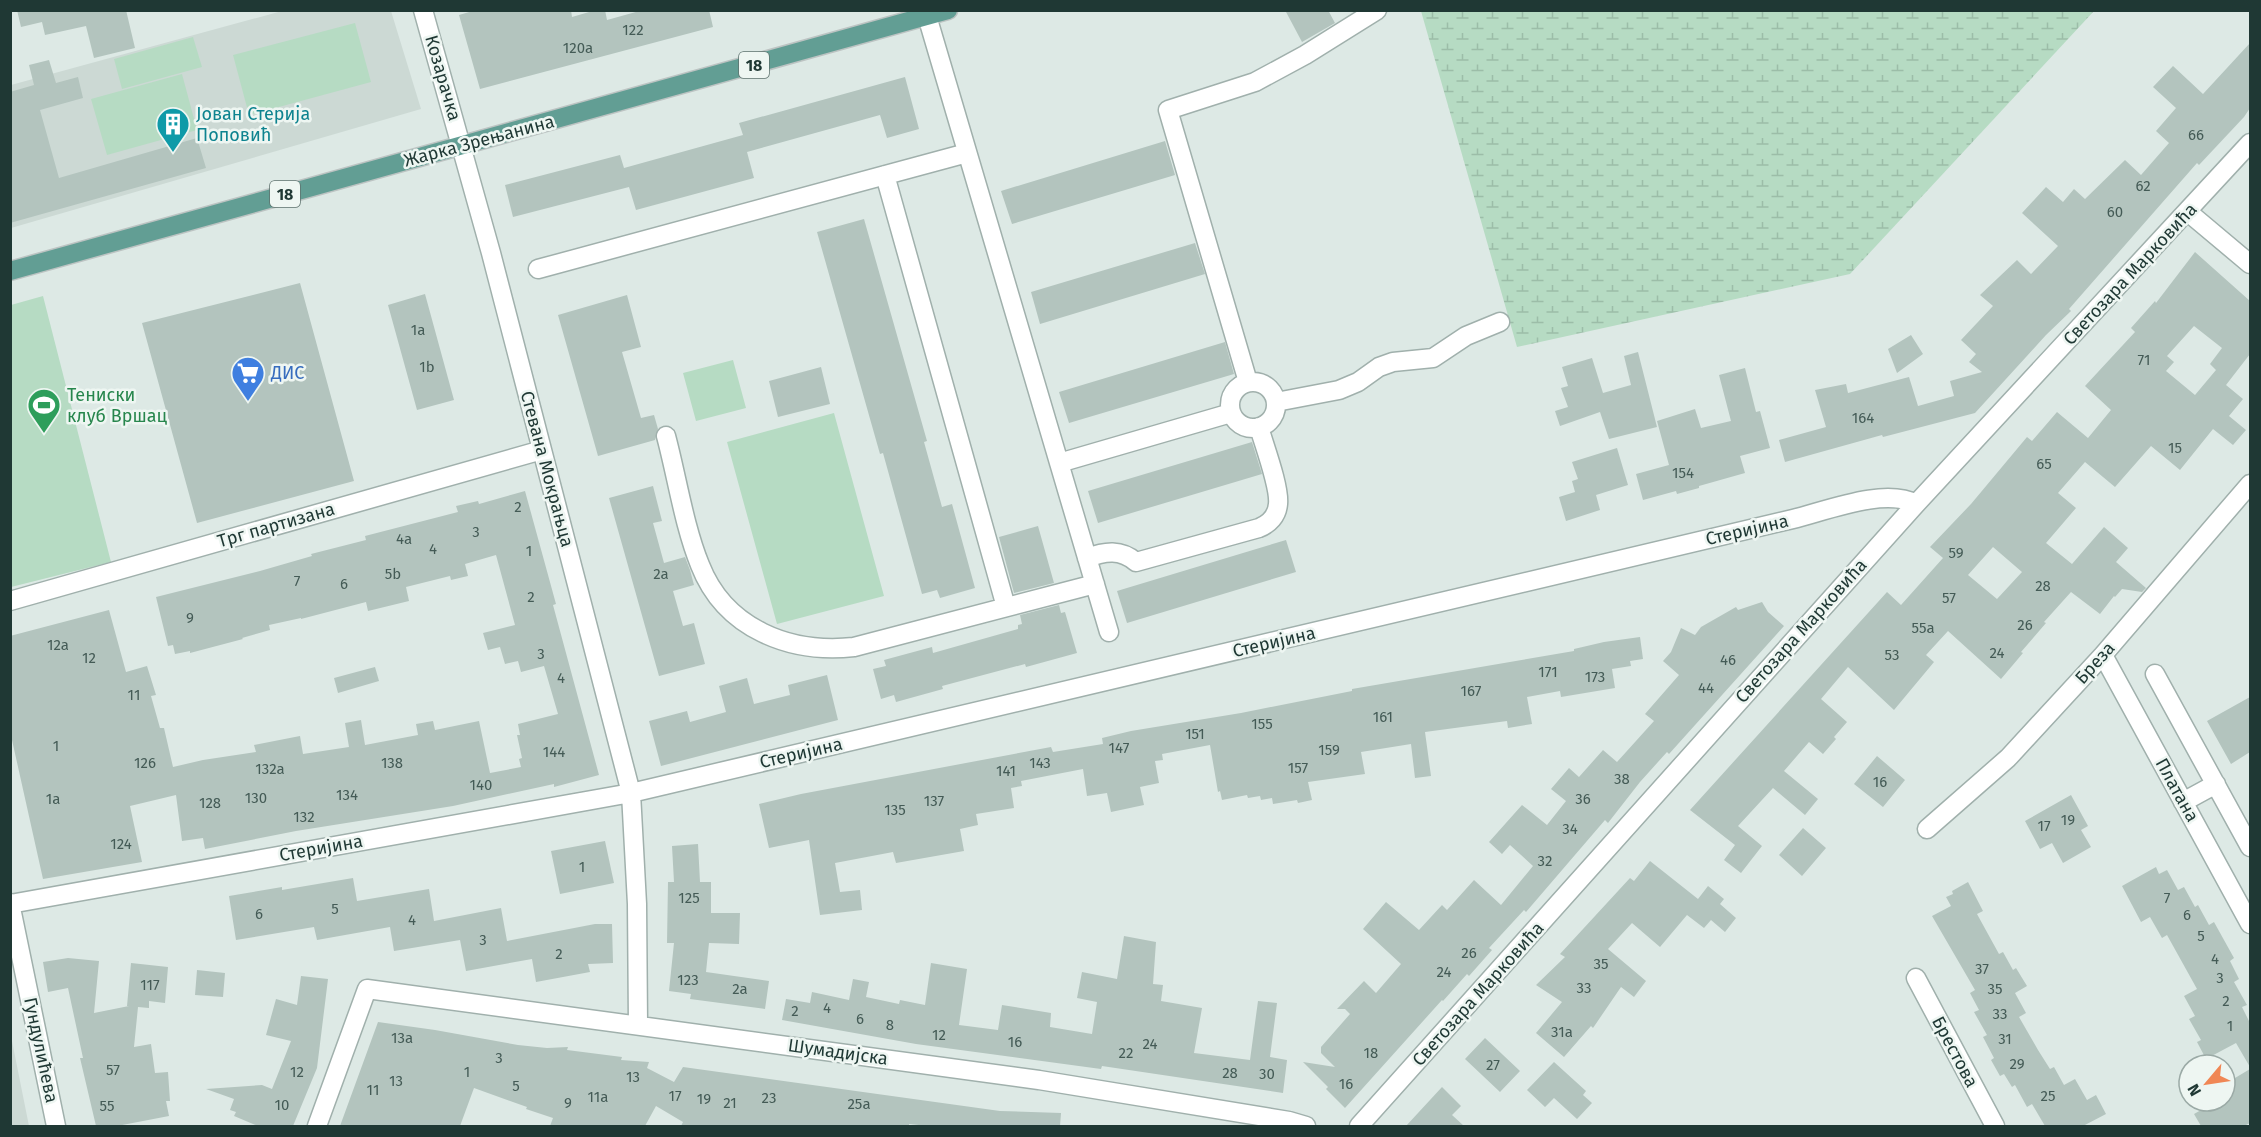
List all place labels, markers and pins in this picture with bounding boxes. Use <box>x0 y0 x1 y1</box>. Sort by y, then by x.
place label: Јован Стерија Поповић <box>196 103 310 146</box>
building icon: Јован Стерија Поповић <box>155 106 191 153</box>
supermarket icon: ДИС <box>230 355 266 402</box>
place label: ДИС <box>270 362 304 384</box>
place label: Тениски клуб Вршац <box>67 384 168 427</box>
sports icon: Тениски клуб Вршац <box>26 387 62 434</box>

